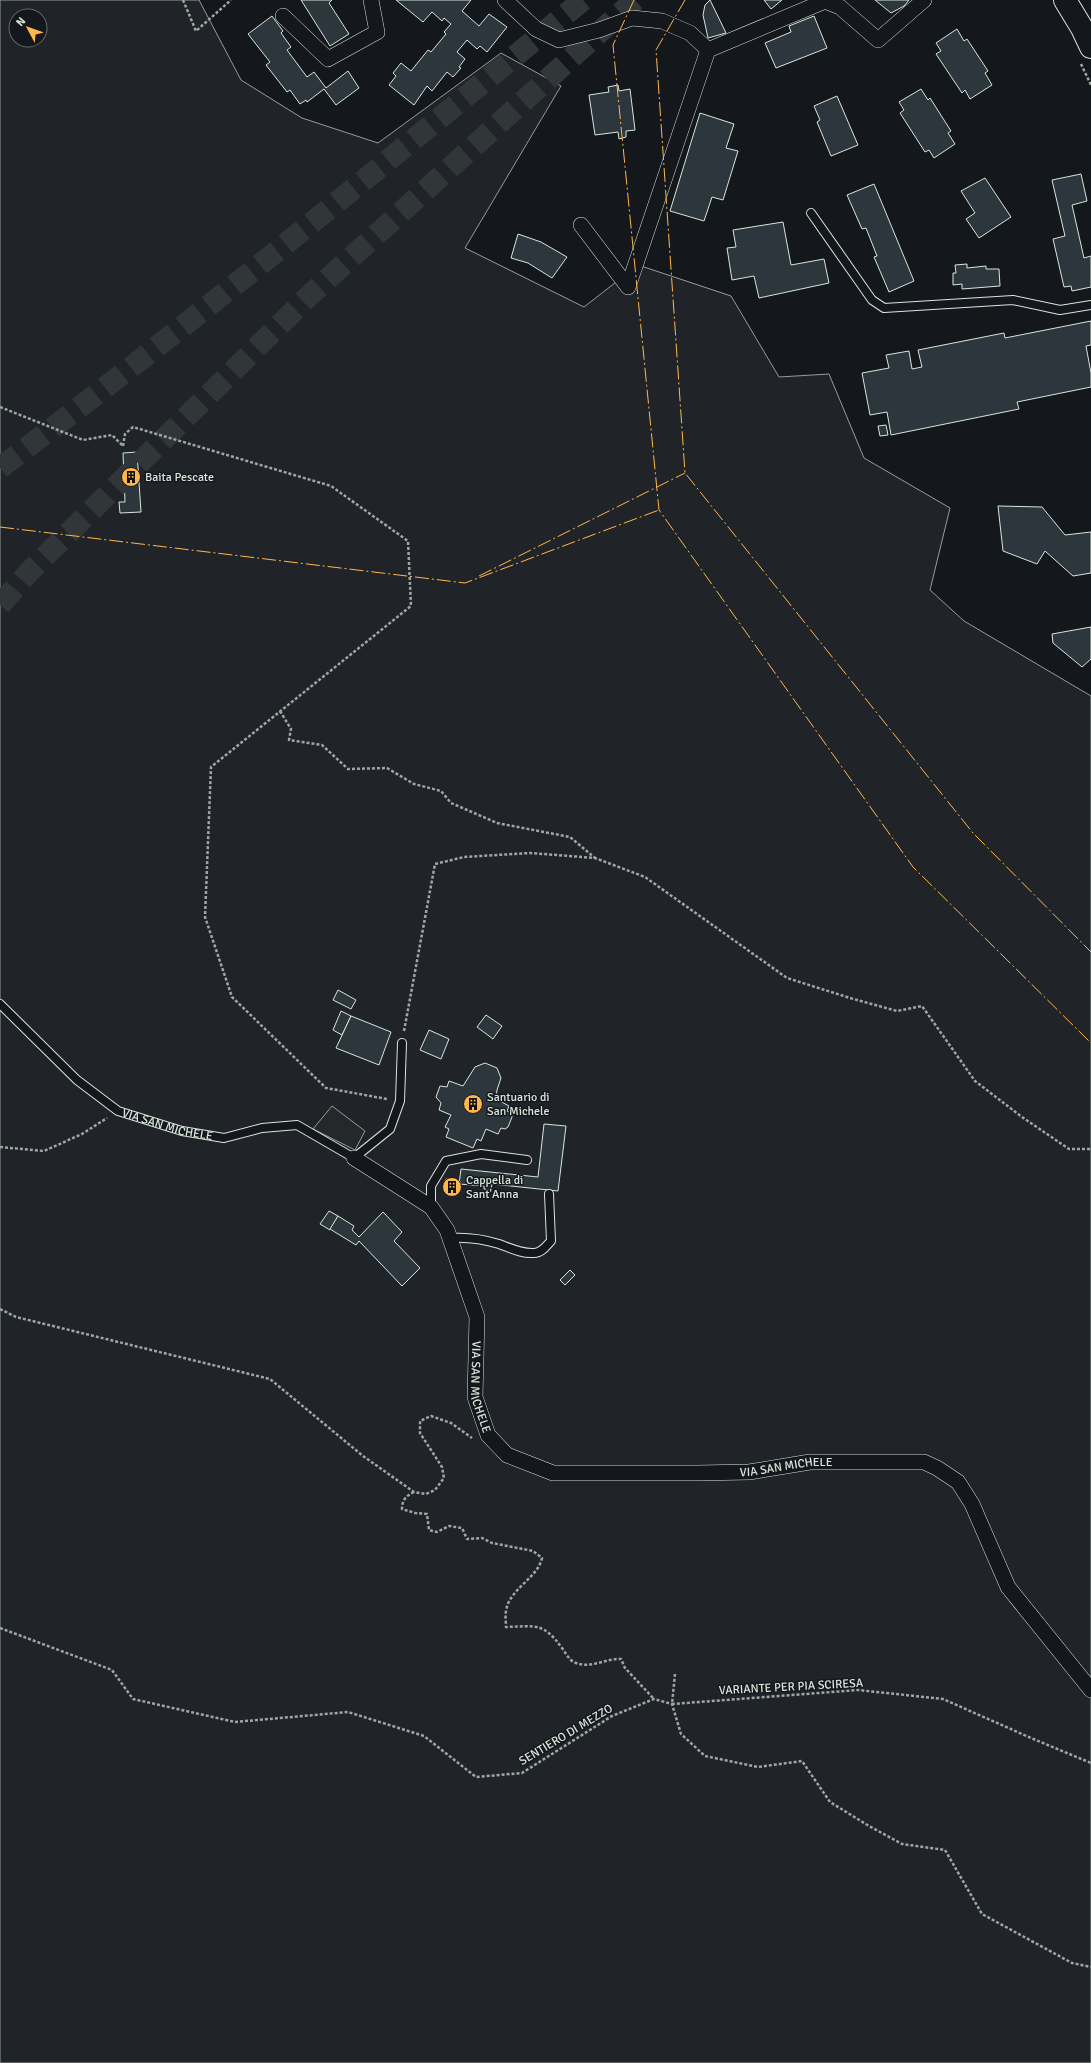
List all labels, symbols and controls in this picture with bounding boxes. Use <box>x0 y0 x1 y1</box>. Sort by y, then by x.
north arrow <box>8 8 48 48</box>
text: N <box>13 15 28 29</box>
building icon: Baita Pescate <box>120 466 142 488</box>
place label: Baita Pescate <box>145 470 214 485</box>
place label: Santuario di San Michele <box>487 1090 550 1119</box>
building icon: Santuario di San Michele <box>462 1093 484 1115</box>
street label: VIA SAN MICHELE <box>120 1105 214 1144</box>
place label: Cappella di Sant'Anna <box>466 1173 523 1202</box>
building icon: Cappella di Sant'Anna <box>441 1176 463 1198</box>
street label: VIA SAN MICHELE <box>468 1341 494 1435</box>
street label: VIA SAN MICHELE <box>740 1454 833 1480</box>
street label: VARIANTE PER PIA SCIRESA <box>719 1676 864 1698</box>
street label: SENTIERO DI MEZZO <box>516 1701 616 1769</box>

